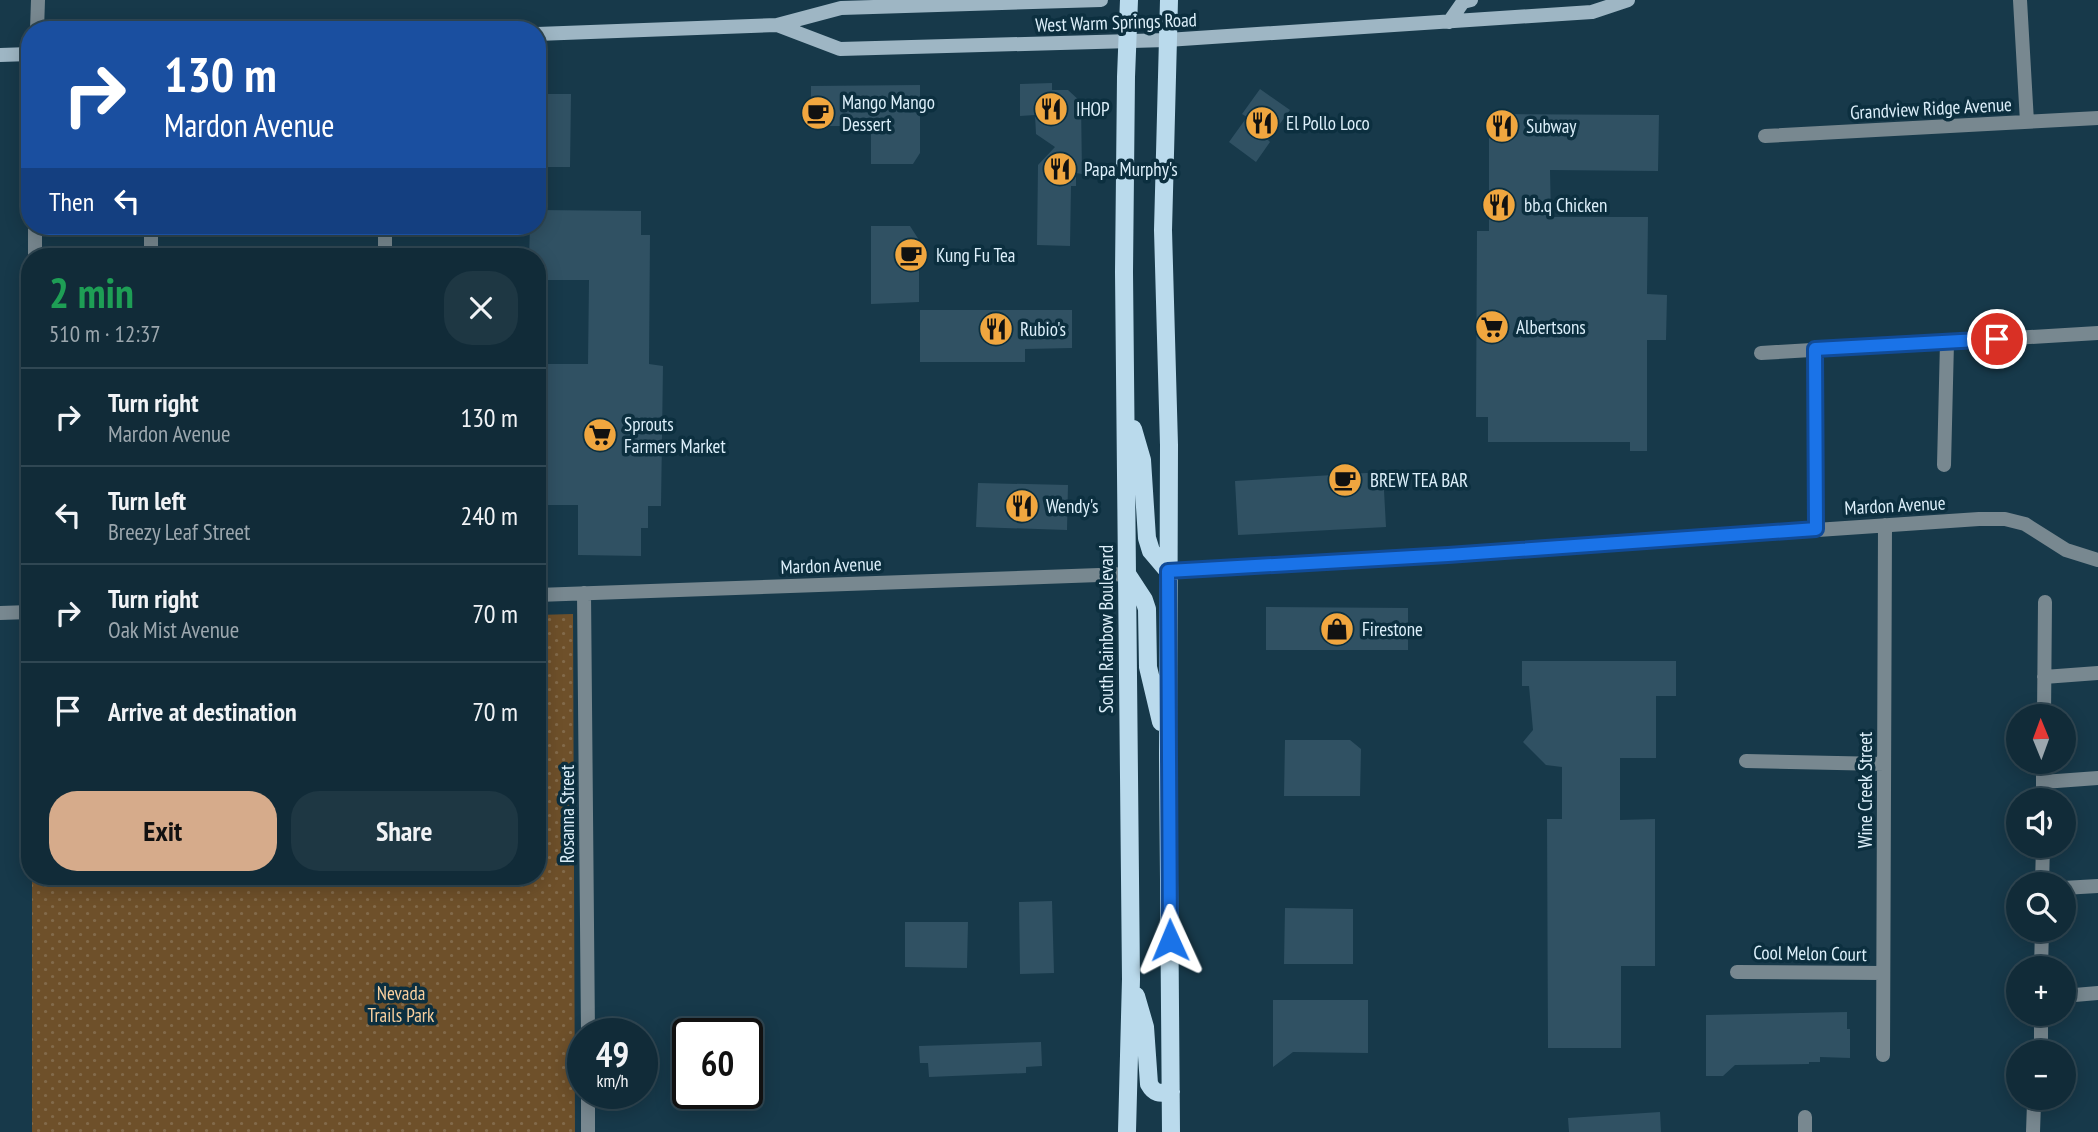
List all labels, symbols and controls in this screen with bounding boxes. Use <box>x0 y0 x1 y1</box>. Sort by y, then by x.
street label: West Warm Springs Road <box>1035 7 1197 37</box>
text: 130 m <box>164 42 277 106</box>
icon: right <box>49 49 140 140</box>
place label: Mango Mango Dessert <box>842 90 935 136</box>
restaurant icon: IHOP <box>1032 90 1070 128</box>
street label: Grandview Ridge Avenue <box>1850 92 2013 124</box>
cafe icon: Mango Mango Dessert <box>799 94 837 132</box>
place label: IHOP <box>1076 97 1110 121</box>
text: Mardon Avenue <box>164 104 335 146</box>
restaurant icon: El Pollo Loco <box>1243 104 1281 142</box>
restaurant icon: Subway <box>1483 107 1521 145</box>
place label: El Pollo Loco <box>1286 111 1370 135</box>
place label: Subway <box>1526 114 1577 138</box>
restaurant icon: Papa Murphy's <box>1041 150 1079 188</box>
place label: Papa Murphy's <box>1084 157 1178 181</box>
icon: left <box>108 182 146 220</box>
text: Then <box>49 185 94 218</box>
restaurant icon: bb.q Chicken <box>1480 186 1518 224</box>
place label: bb.q Chicken <box>1524 193 1607 217</box>
cafe icon: Kung Fu Tea <box>892 236 930 274</box>
place label: Kung Fu Tea <box>936 243 1015 267</box>
text: 2 min <box>49 265 134 320</box>
button: close <box>444 271 518 345</box>
supermarket icon: Albertsons <box>1473 308 1511 346</box>
pin <box>1967 309 2027 369</box>
restaurant icon: Rubio's <box>977 310 1015 348</box>
place label: Albertsons <box>1516 315 1586 339</box>
place label: Rubio's <box>1020 317 1066 341</box>
text: 510 m · 12:37 <box>49 319 161 348</box>
icon: arrive <box>1978 320 2016 358</box>
text: Turn right <box>108 386 199 419</box>
icon: right <box>49 398 87 436</box>
text: 130 m <box>460 401 518 434</box>
place label: Sprouts Farmers Market <box>624 412 726 458</box>
supermarket icon: Sprouts Farmers Market <box>581 416 619 454</box>
text: Mardon Avenue <box>108 419 231 448</box>
cafe icon: BREW TEA BAR <box>1326 461 1364 499</box>
place label: BREW TEA BAR <box>1370 468 1468 492</box>
text: Turn left <box>108 484 186 517</box>
restaurant icon: Wendy's <box>1003 487 1041 525</box>
street label: Mardon Avenue <box>1844 490 1946 520</box>
place label: Wendy's <box>1046 494 1099 518</box>
icon: left <box>49 496 87 534</box>
text: 240 m <box>460 499 518 532</box>
text: Breezy Leaf Street <box>108 517 250 546</box>
street label: South Rainbow Boulevard <box>1094 545 1118 713</box>
street label: Mardon Avenue <box>780 551 882 579</box>
text: Turn right <box>108 582 199 615</box>
icon: right <box>49 594 87 632</box>
text: 70 m <box>472 597 518 630</box>
shop icon: Firestone <box>1318 610 1356 648</box>
text: Oak Mist Avenue <box>108 615 239 644</box>
place label: Firestone <box>1362 617 1423 641</box>
icon: arrive <box>49 692 87 730</box>
text: Arrive at destination <box>108 695 297 728</box>
text: 70 m <box>472 695 518 728</box>
north arrow <box>2006 704 2076 774</box>
map controls <box>2006 704 2076 1110</box>
street label: Wine Creek Street <box>1853 731 1877 848</box>
street label: Rosanna Street <box>555 764 579 863</box>
button: sound <box>2006 788 2076 858</box>
button: Exit <box>49 791 277 871</box>
button: Share <box>291 791 518 871</box>
button: search <box>2006 872 2076 942</box>
position arrow <box>1133 903 1207 977</box>
street label: Cool Melon Court <box>1753 940 1868 966</box>
button: + <box>2006 956 2076 1026</box>
park label: Nevada Trails Park <box>368 981 435 1027</box>
speed limit sign: 60 <box>672 1018 763 1109</box>
text: 49 <box>596 1031 629 1077</box>
button: − <box>2006 1040 2076 1110</box>
text: km/h <box>597 1069 628 1092</box>

